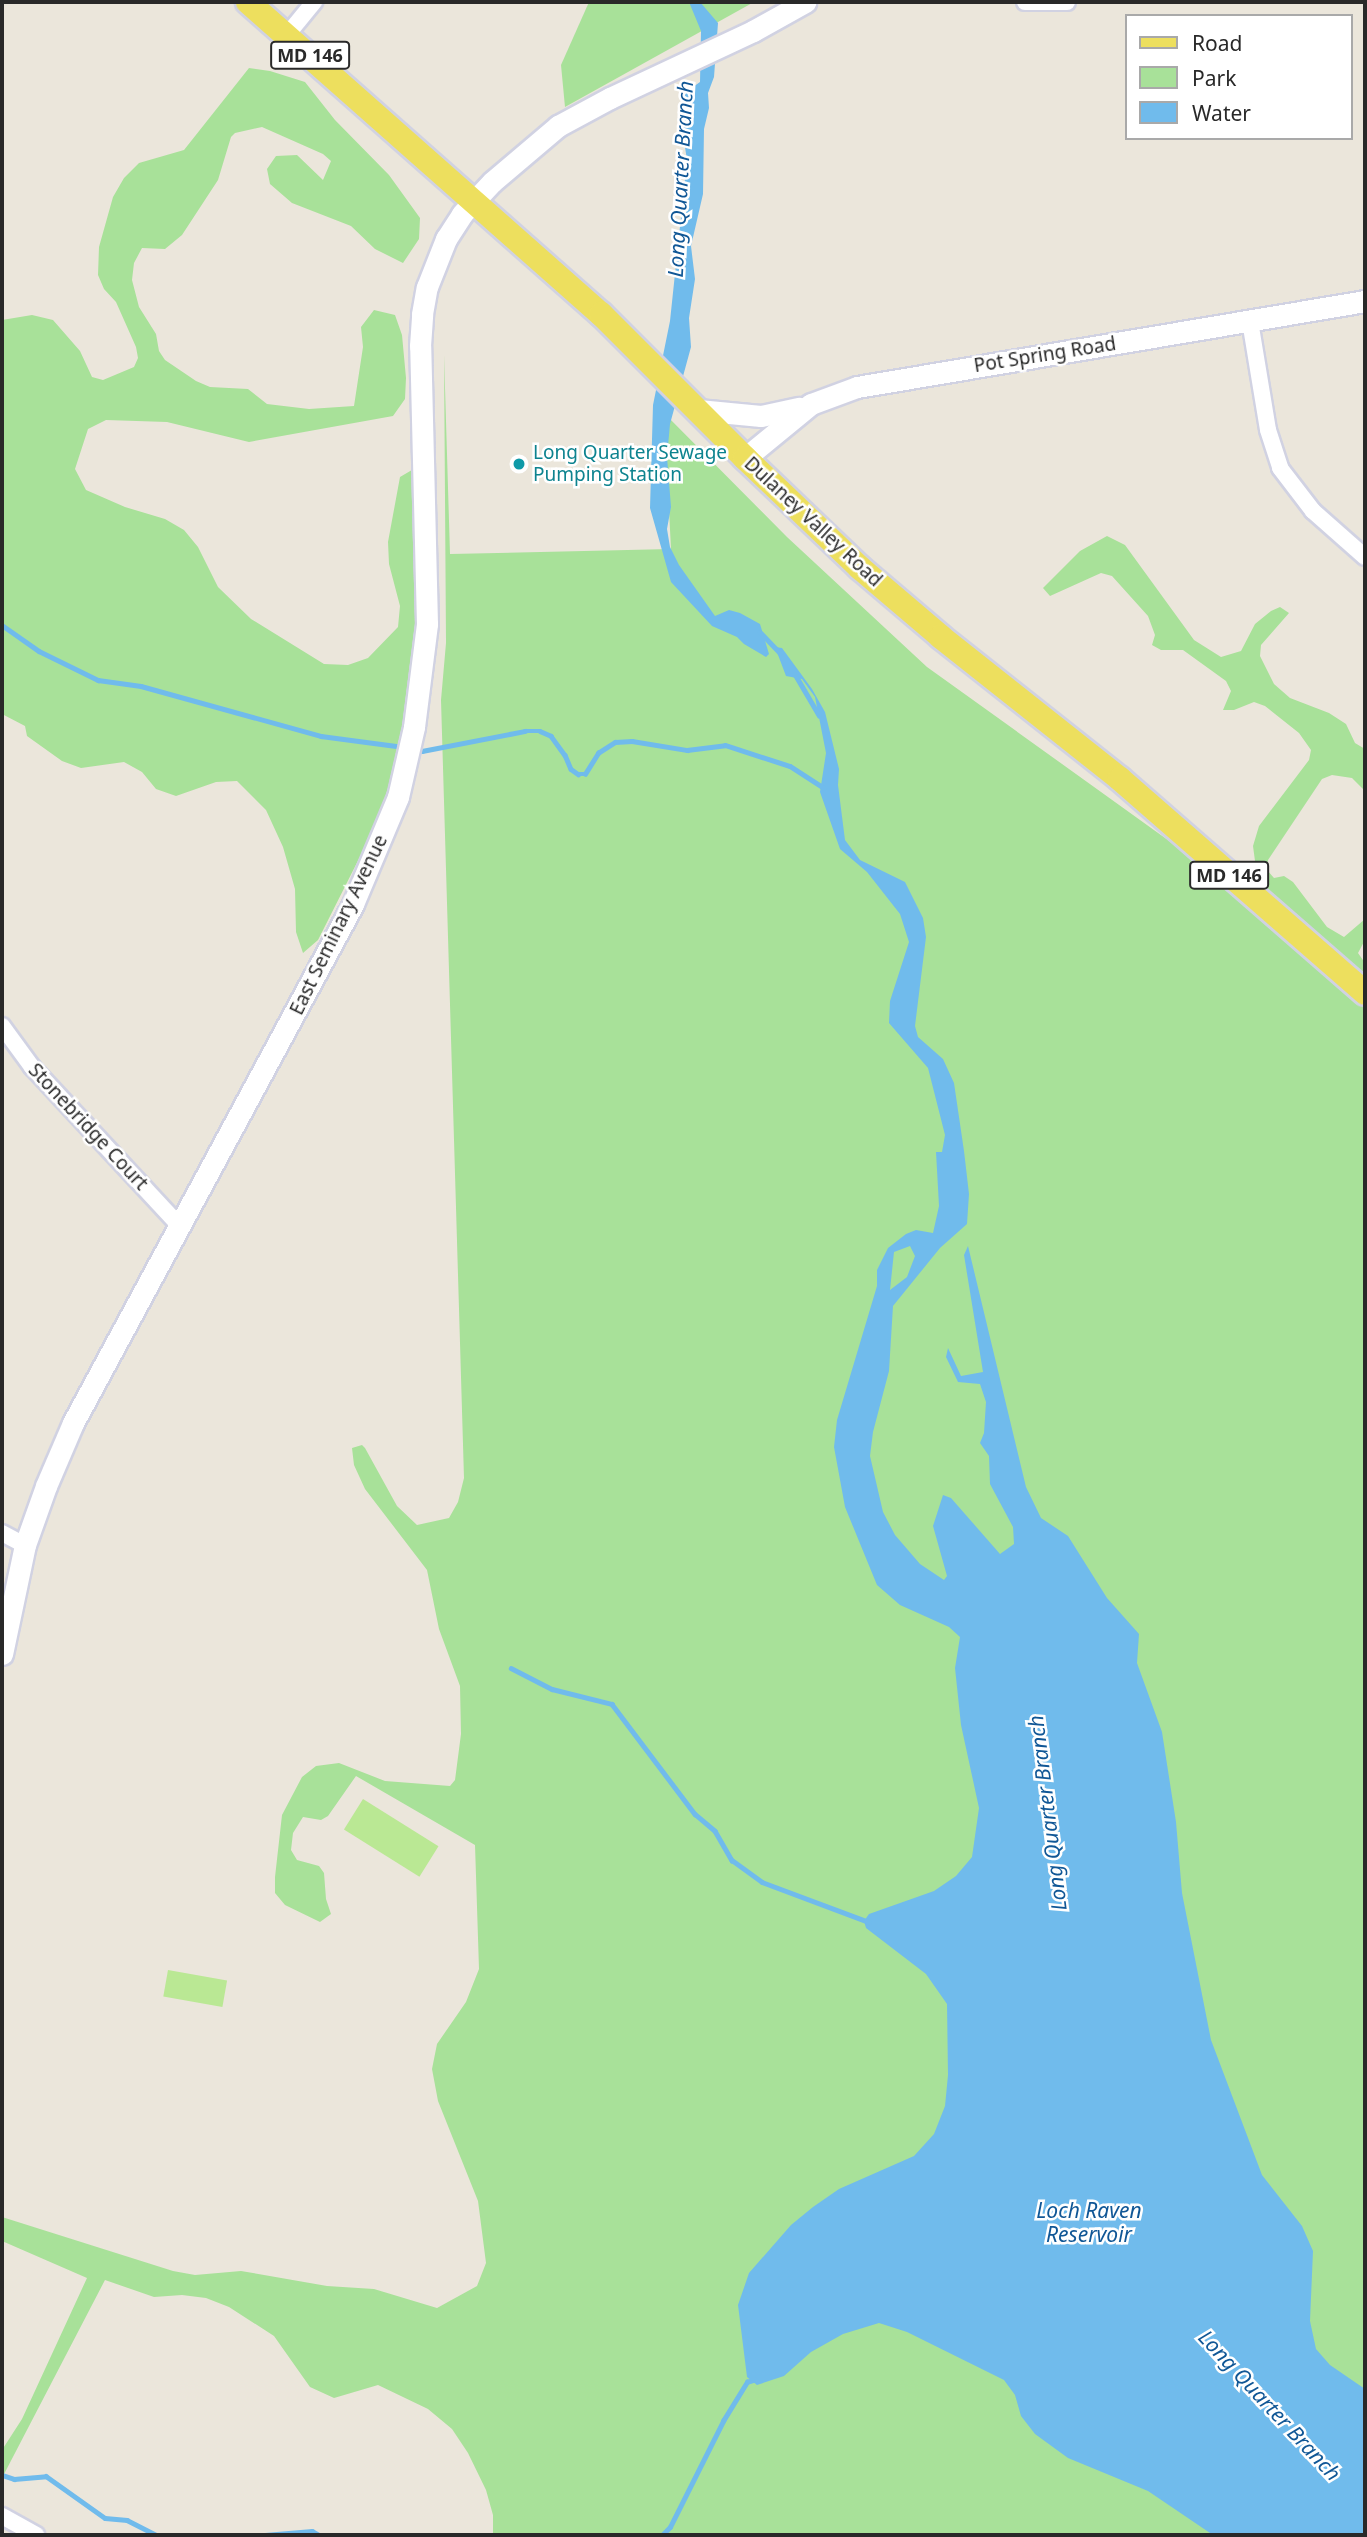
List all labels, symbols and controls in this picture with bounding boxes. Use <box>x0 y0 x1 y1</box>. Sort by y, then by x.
legend <box>1126 14 1353 140</box>
text: Road <box>1192 29 1242 57</box>
road number: MD 146 <box>270 40 350 70</box>
text: Park <box>1192 64 1236 92</box>
water label: Long Quarter Branch <box>662 80 698 278</box>
text: Water <box>1192 99 1251 127</box>
street label: Pot Spring Road <box>972 333 1118 377</box>
place label: Long Quarter Sewage Pumping Station <box>533 442 727 486</box>
street label: Dulaney Valley Road <box>739 452 887 592</box>
marker: Long Quarter Sewage Pumping Station <box>511 456 527 472</box>
street label: East Seminary Avenue <box>285 831 393 1019</box>
road number: MD 146 <box>1189 860 1269 890</box>
street label: Stonebridge Court <box>24 1059 152 1195</box>
water label: Long Quarter Branch <box>1023 1714 1071 1912</box>
water label: Loch Raven Reservoir <box>1036 2197 1142 2247</box>
water label: Long Quarter Branch <box>1194 2324 1346 2486</box>

